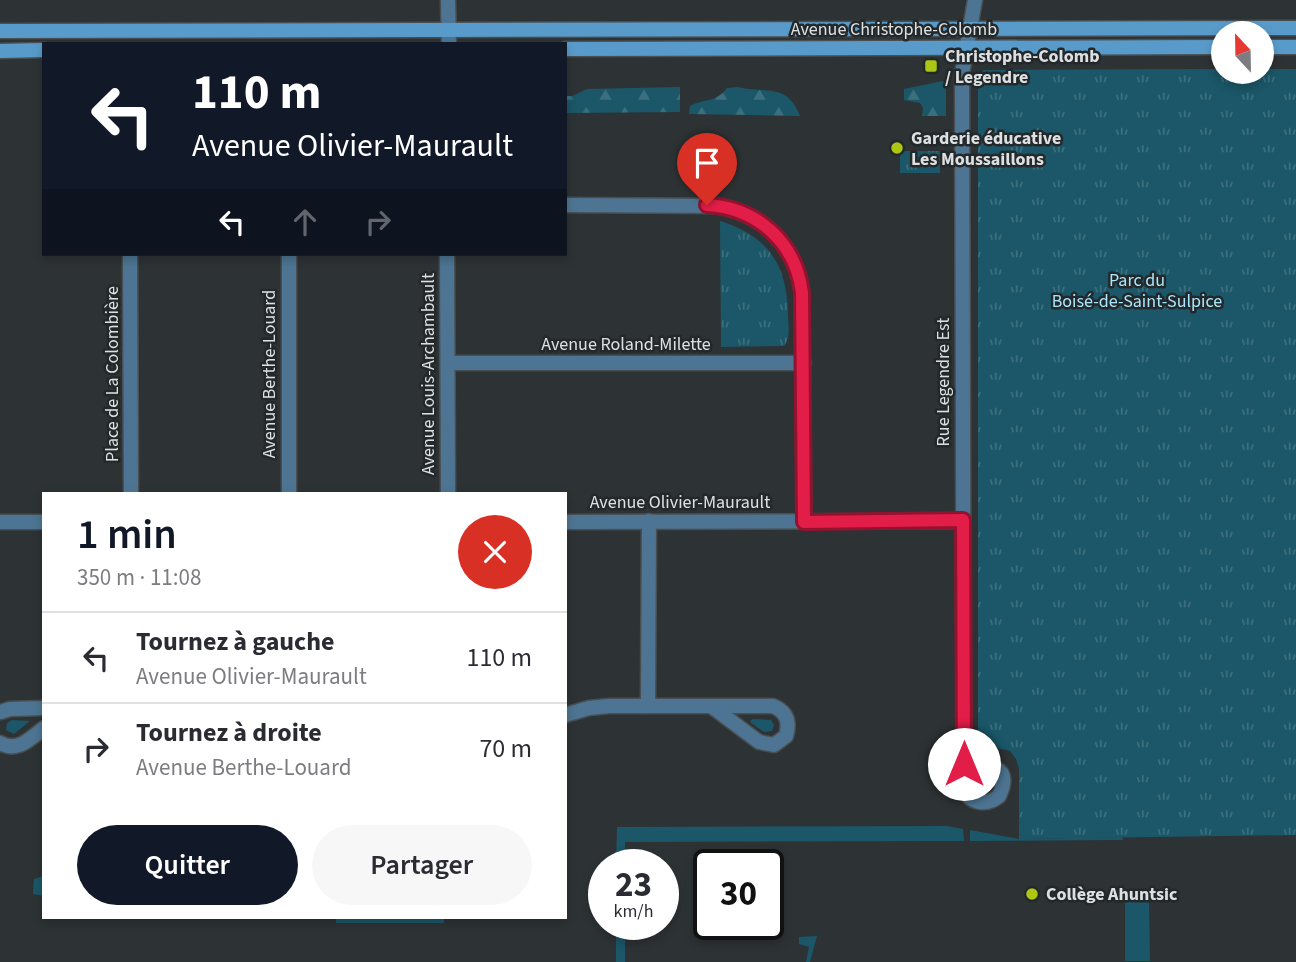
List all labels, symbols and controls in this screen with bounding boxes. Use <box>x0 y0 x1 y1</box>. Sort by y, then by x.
street label: Avenue Christophe-Colomb <box>791 17 997 42</box>
north arrow <box>1211 21 1274 84</box>
map controls <box>1211 21 1274 84</box>
place label: Christophe-Colomb / Legendre <box>945 44 1099 90</box>
text: 110 m <box>192 58 321 128</box>
marker: Christophe-Colomb / Legendre <box>923 58 939 74</box>
icon: left <box>77 70 168 161</box>
text: Avenue Olivier-Maurault <box>192 123 513 169</box>
place label: Garderie éducative Les Moussaillons <box>911 126 1061 172</box>
pin <box>677 133 737 205</box>
marker: Garderie éducative Les Moussaillons <box>889 140 905 156</box>
icon: arrive <box>688 144 726 182</box>
icon: left <box>213 203 251 241</box>
icon: ahead <box>286 203 324 241</box>
icon: right <box>359 203 397 241</box>
park label: Parc du Boisé-de-Saint-Sulpice <box>1052 268 1222 314</box>
street label: Avenue Louis-Archambault <box>416 273 441 475</box>
street label: Place de La Colombière <box>100 286 125 462</box>
street label: Avenue Berthe-Louard <box>257 290 282 458</box>
street label: Rue Legendre Est <box>931 318 956 446</box>
street label: Avenue Roland-Milette <box>541 332 711 357</box>
street label: Avenue Olivier-Maurault <box>590 490 770 515</box>
text: 1 min <box>77 505 177 565</box>
button: close <box>458 515 532 589</box>
text: 350 m · 11:08 <box>77 561 201 594</box>
text: Tournez à gauche <box>136 623 335 660</box>
icon: left <box>77 639 115 677</box>
text: 110 m <box>466 639 532 676</box>
text: Avenue Olivier-Maurault <box>136 660 367 693</box>
text: Tournez à droite <box>136 714 322 751</box>
position arrow <box>927 727 1001 801</box>
icon: right <box>77 730 115 768</box>
text: 70 m <box>479 730 532 767</box>
text: Avenue Berthe-Louard <box>136 751 351 784</box>
button: Quitter <box>77 825 298 905</box>
button: Partager <box>312 825 532 905</box>
speed limit sign: 30 <box>693 849 784 940</box>
text: 23 <box>615 860 652 910</box>
place label: Collège Ahuntsic <box>1046 882 1178 907</box>
marker: Collège Ahuntsic <box>1024 886 1040 902</box>
text: km/h <box>614 899 653 924</box>

